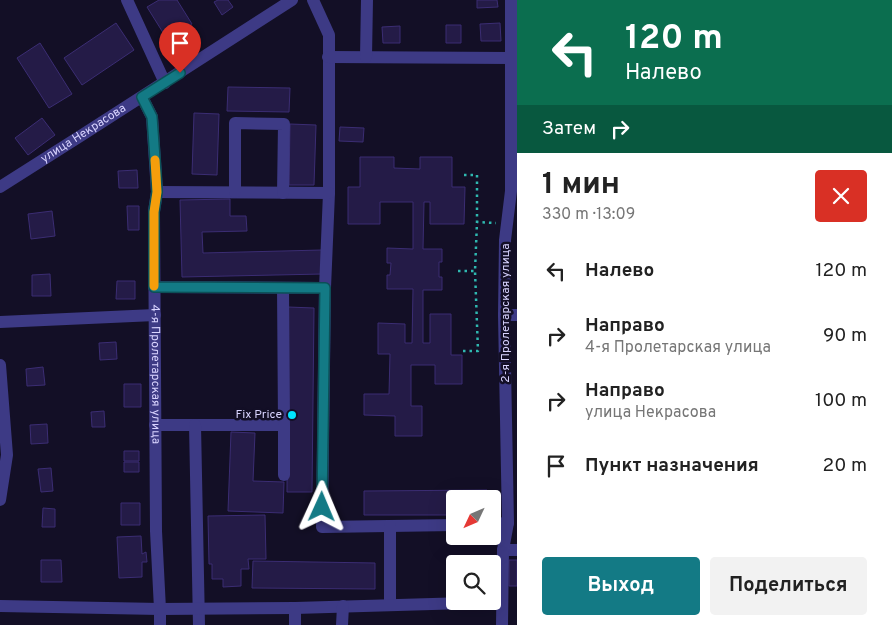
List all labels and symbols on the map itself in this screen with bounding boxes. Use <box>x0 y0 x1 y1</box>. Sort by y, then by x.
pin <box>159 22 201 73</box>
street label: улица Некрасова <box>38 101 129 167</box>
street label: 2-я Пролетарская улица <box>498 243 514 383</box>
street label: 4-я Пролетарская улица <box>147 304 163 444</box>
place label: Fix Price <box>235 407 282 423</box>
marker: Fix Price <box>286 409 298 421</box>
position arrow <box>295 480 347 532</box>
north arrow <box>446 490 501 545</box>

